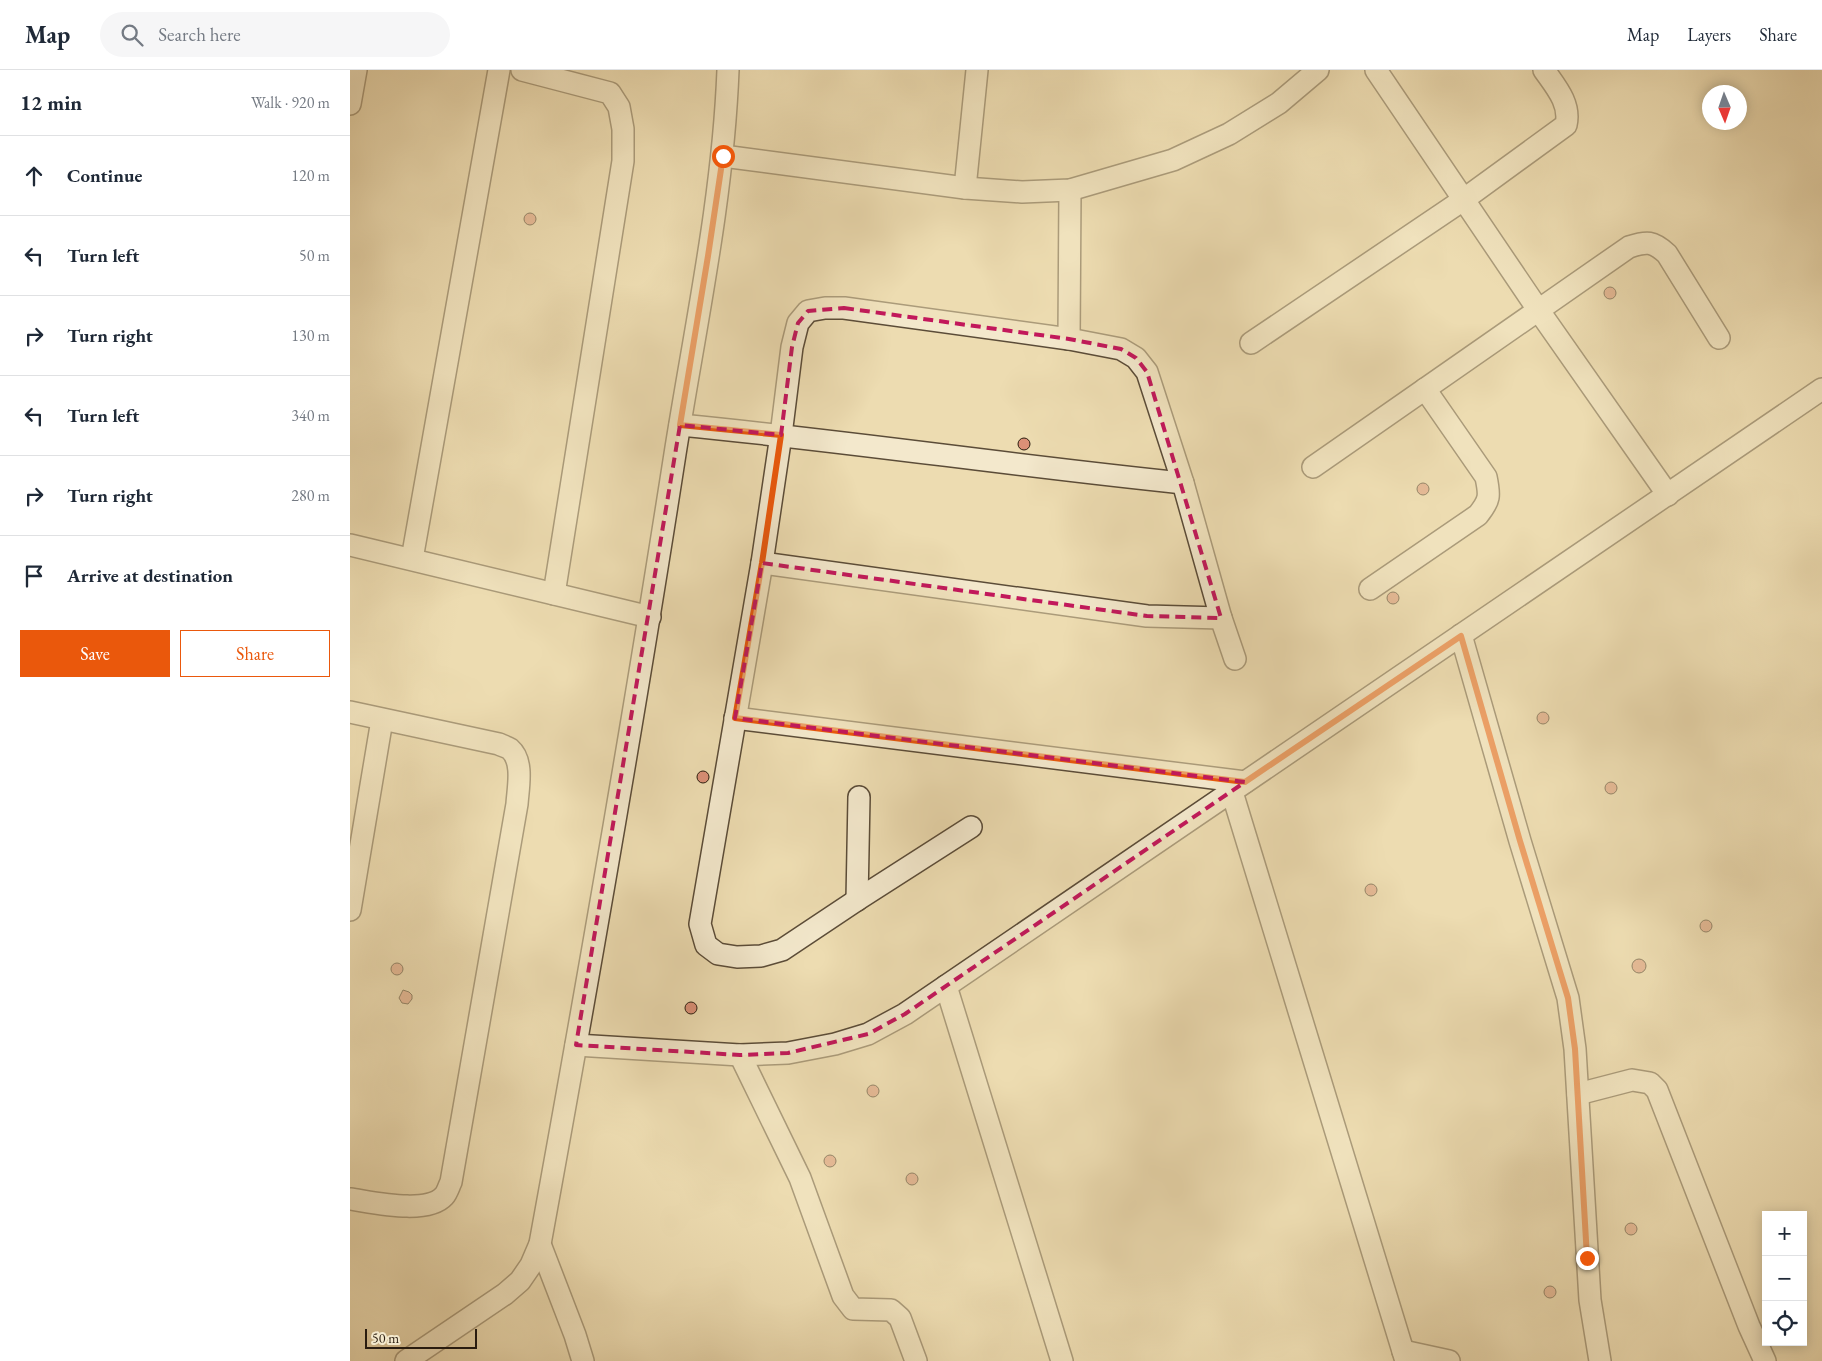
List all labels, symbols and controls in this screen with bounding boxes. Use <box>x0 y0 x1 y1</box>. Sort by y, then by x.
search box <box>100 12 450 57</box>
text: Map <box>25 19 70 50</box>
icon: search <box>118 21 146 49</box>
text: Search here <box>158 22 241 47</box>
text: Map <box>1627 23 1659 46</box>
text: Layers <box>1687 23 1731 46</box>
text: Share <box>1759 23 1797 46</box>
north arrow <box>1702 85 1747 130</box>
text: 12 min <box>20 89 82 116</box>
text: Walk · 920 m <box>251 92 330 113</box>
route start <box>712 145 735 168</box>
icon: ahead <box>20 162 48 190</box>
text: Continue <box>67 163 142 188</box>
text: 120 m <box>291 165 330 186</box>
icon: left <box>20 242 48 270</box>
text: Turn left <box>67 243 139 268</box>
text: 50 m <box>299 245 330 266</box>
icon: right <box>20 322 48 350</box>
text: Turn right <box>67 323 153 348</box>
text: 130 m <box>291 325 330 346</box>
icon: left <box>20 402 48 430</box>
text: Turn left <box>67 403 139 428</box>
text: 340 m <box>291 405 330 426</box>
icon: right <box>20 482 48 510</box>
text: Turn right <box>67 483 153 508</box>
text: 280 m <box>291 485 330 506</box>
icon: arrive <box>20 562 48 590</box>
text: Arrive at destination <box>67 563 233 588</box>
button: Save <box>20 630 170 677</box>
button: Share <box>180 630 330 677</box>
map controls <box>1762 1211 1807 1346</box>
button: + <box>1762 1211 1807 1256</box>
route end <box>1576 1247 1599 1270</box>
button: − <box>1762 1256 1807 1301</box>
button: locate <box>1762 1301 1807 1346</box>
scale bar <box>365 1326 478 1349</box>
text: 50 m <box>372 1329 399 1347</box>

